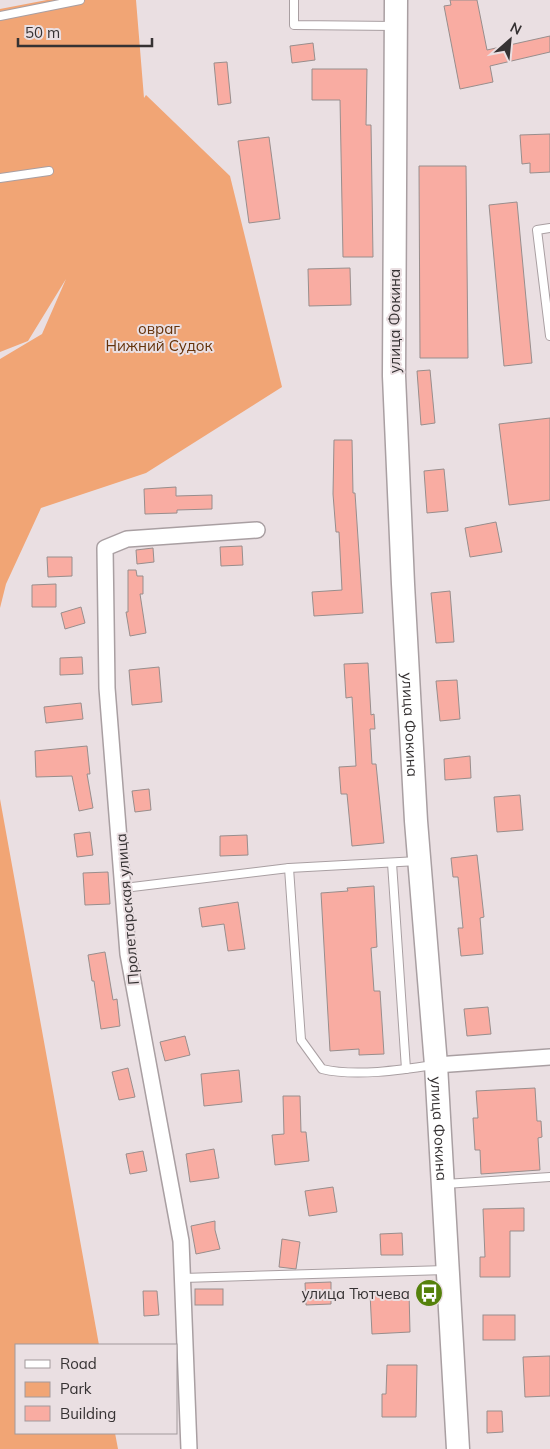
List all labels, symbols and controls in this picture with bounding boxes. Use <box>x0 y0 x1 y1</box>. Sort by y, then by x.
scale bar <box>18 15 151 47</box>
north arrow <box>485 15 535 65</box>
text: N <box>507 18 525 39</box>
text: 50 m <box>25 23 60 42</box>
street label: улица Фокина <box>385 269 404 373</box>
park label: овраг Нижний Судок <box>105 319 213 355</box>
street label: улица Фокина <box>398 672 423 777</box>
street label: Пролетарская улица <box>111 832 143 986</box>
street label: улица Фокина <box>427 1076 452 1181</box>
bus stop icon: улица Тютчева <box>414 1278 444 1308</box>
place label: улица Тютчева <box>302 1284 410 1303</box>
legend <box>15 1344 178 1434</box>
text: Road <box>60 1354 97 1373</box>
text: Park <box>60 1379 92 1398</box>
text: Building <box>60 1404 116 1423</box>

